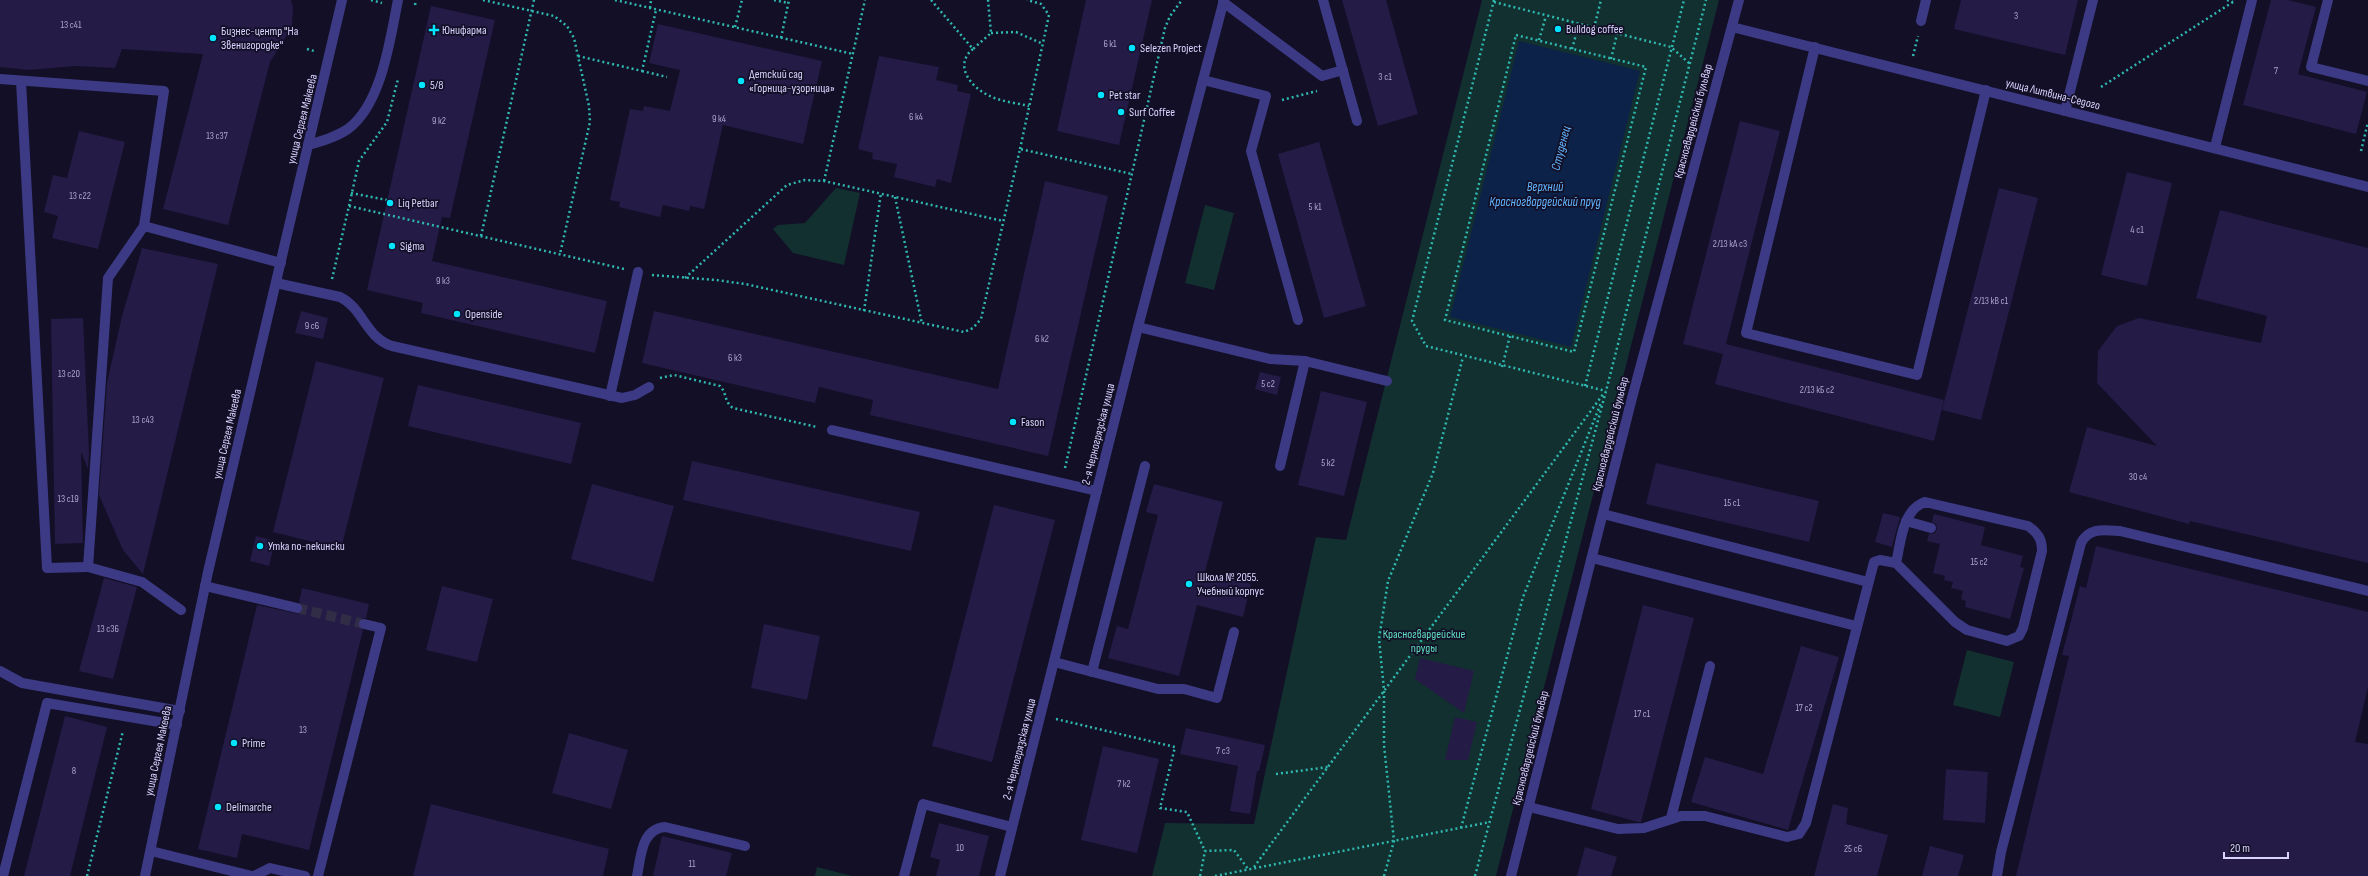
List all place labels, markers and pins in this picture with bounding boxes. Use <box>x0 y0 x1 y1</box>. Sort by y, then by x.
place label: Bulldog coffee <box>1566 22 1624 37</box>
place label: Юнифарма <box>442 23 487 38</box>
place label: Бизнес-центр "На Звенигородке" <box>221 24 299 53</box>
marker: Bulldog coffee <box>1553 24 1563 34</box>
marker: Юнифарма <box>429 25 439 35</box>
marker: Бизнес-центр "На Звенигородке" <box>208 33 218 43</box>
place label: Selezen Project <box>1140 41 1202 56</box>
marker: Selezen Project <box>1127 43 1137 53</box>
place label: Детский сад «Горница-узорница» <box>749 67 835 96</box>
marker: Детский сад «Горница-узорница» <box>736 76 746 86</box>
place label: 5/8 <box>430 78 444 93</box>
marker: 5/8 <box>417 80 427 90</box>
place label: Pet star <box>1109 88 1141 103</box>
marker: Pet star <box>1096 90 1106 100</box>
place label: Surf Coffee <box>1129 105 1175 120</box>
marker: Surf Coffee <box>1116 107 1126 117</box>
place label: Liq Petbar <box>398 196 439 211</box>
marker: Liq Petbar <box>385 198 395 208</box>
place label: Sigma <box>400 239 425 254</box>
marker: Sigma <box>387 241 397 251</box>
place label: Openside <box>465 307 502 322</box>
marker: Openside <box>452 309 462 319</box>
place label: Fason <box>1021 415 1044 430</box>
marker: Fason <box>1008 417 1018 427</box>
place label: Утка по-пекински <box>268 539 345 554</box>
marker: Утка по-пекински <box>255 541 265 551</box>
place label: Школа № 2055. Учебный корпус <box>1197 570 1264 599</box>
marker: Школа № 2055. Учебный корпус <box>1184 579 1194 589</box>
place label: Prime <box>242 736 265 751</box>
marker: Prime <box>229 738 239 748</box>
place label: Delimarche <box>226 800 272 815</box>
marker: Delimarche <box>213 802 223 812</box>

